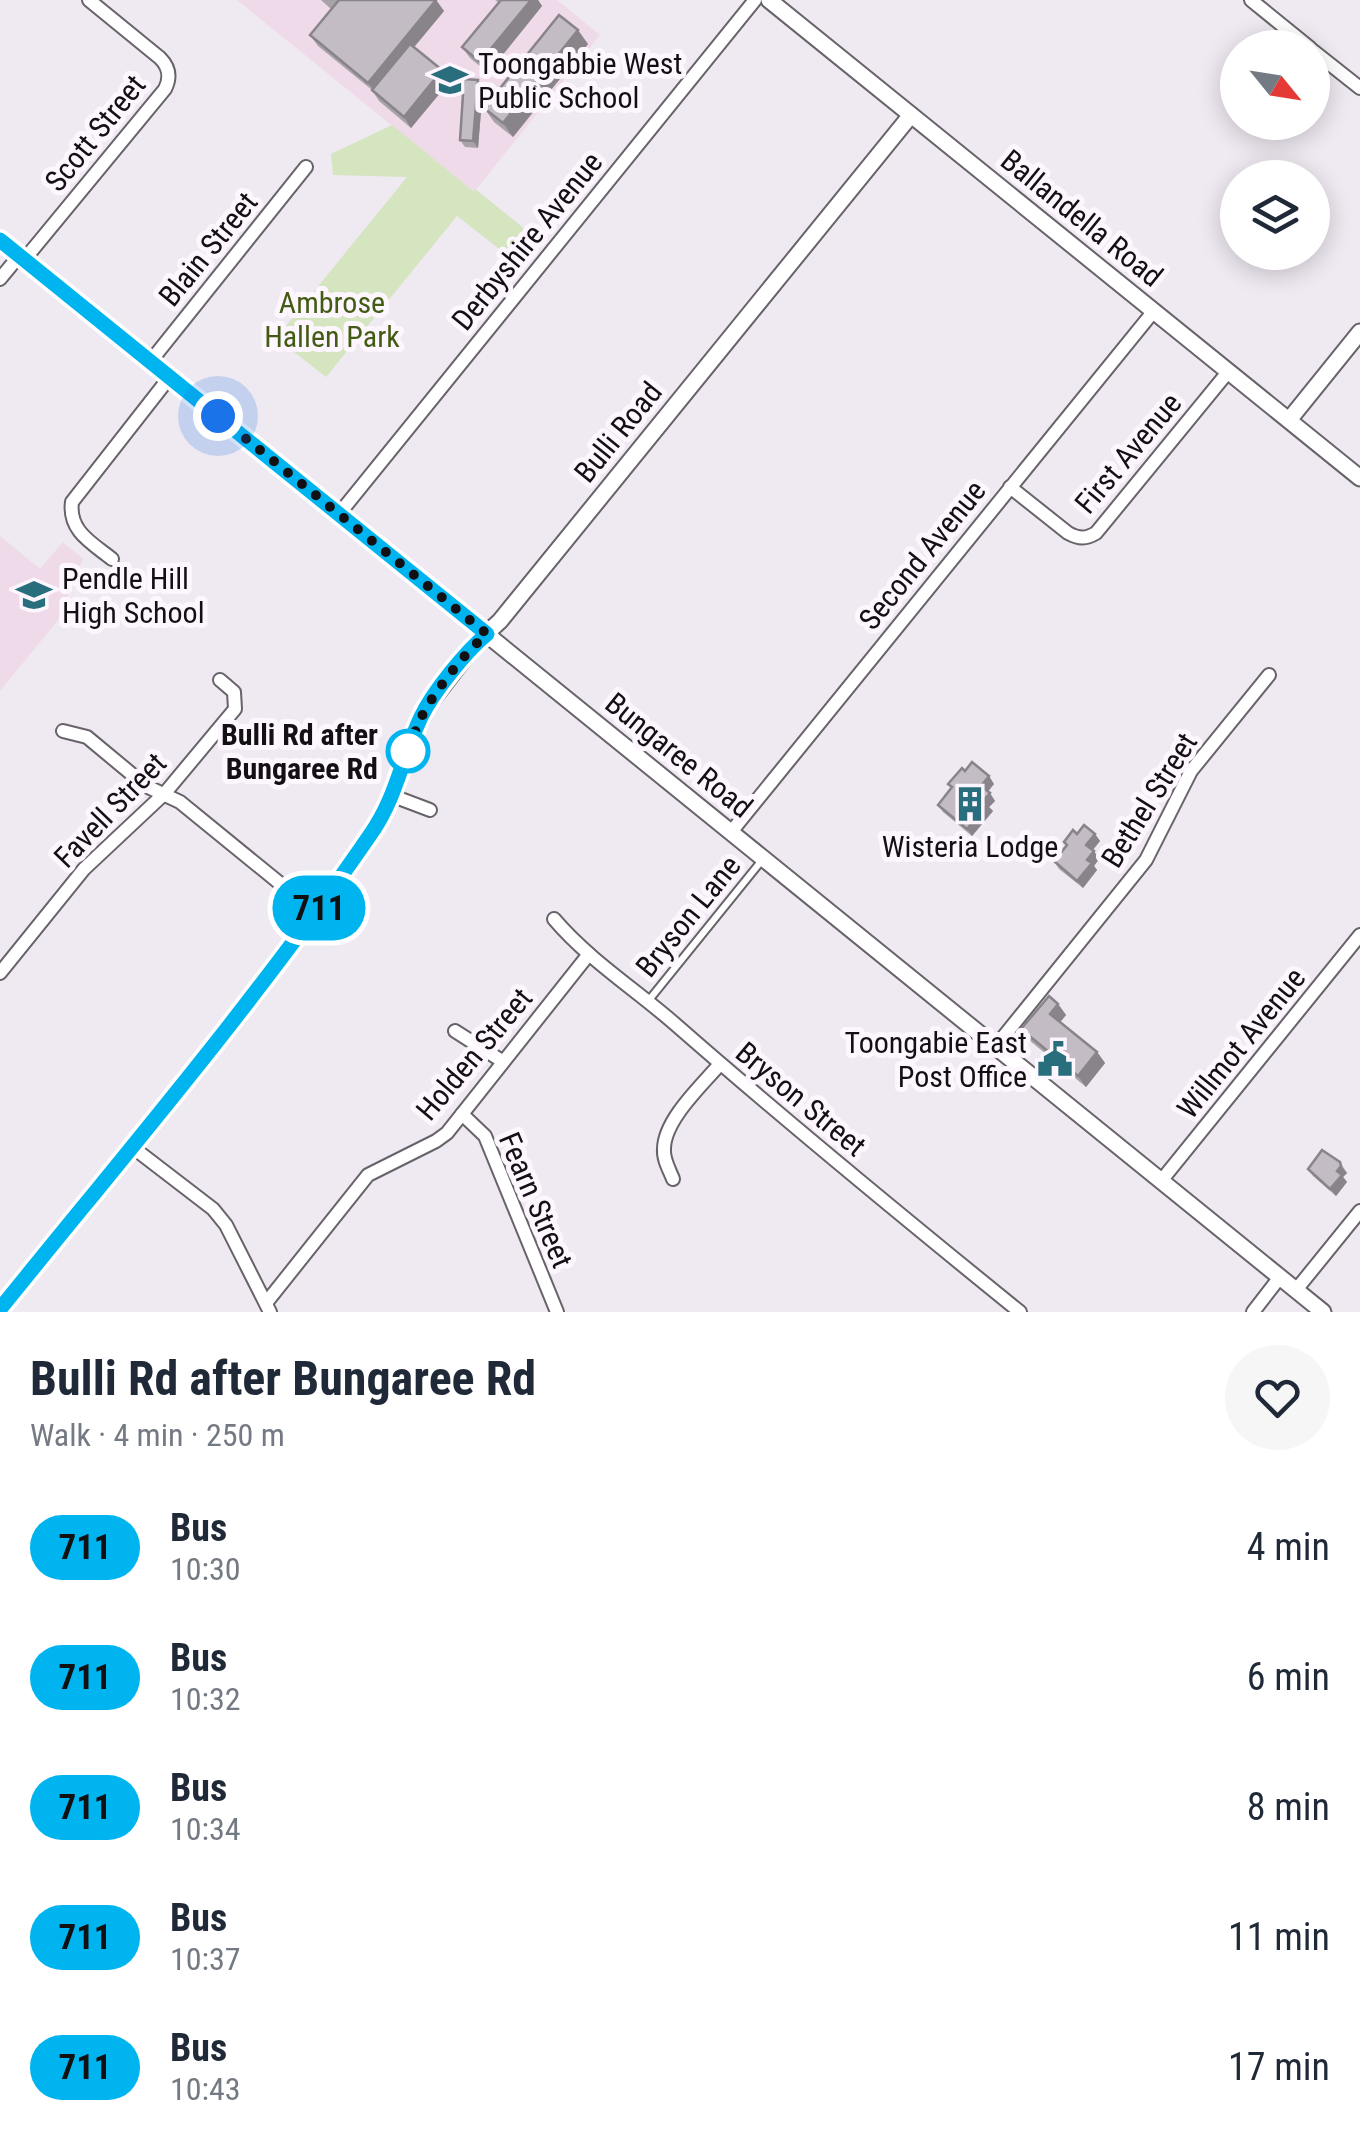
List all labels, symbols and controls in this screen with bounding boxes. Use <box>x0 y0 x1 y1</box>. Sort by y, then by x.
north arrow <box>1220 30 1330 140</box>
map controls <box>1220 30 1330 270</box>
place label: Toongabbie West Public School <box>478 46 682 115</box>
school or university icon: Toongabbie West Public School <box>431 61 469 99</box>
street label: Scott Street <box>38 68 152 198</box>
street label: Ballandella Road <box>994 142 1170 294</box>
street label: Derbyshire Avenue <box>445 145 609 337</box>
button: layers <box>1220 160 1330 270</box>
street label: Blain Street <box>152 185 264 313</box>
park label: Ambrose Hallen Park <box>264 285 400 354</box>
street label: Bulli Road <box>567 375 669 489</box>
street label: First Avenue <box>1068 386 1188 520</box>
your location <box>193 391 243 441</box>
street label: Second Avenue <box>851 474 993 636</box>
place label: Pendle Hill High School <box>62 561 205 630</box>
school or university icon: Pendle Hill High School <box>15 576 53 614</box>
street label: Bungaree Road <box>599 685 759 825</box>
place label: Bulli Rd after Bungaree Rd <box>221 717 378 786</box>
street label: Bethel Street <box>1094 726 1204 874</box>
marker: Bulli Rd after Bungaree Rd <box>387 730 429 772</box>
street label: Favell Street <box>47 745 173 875</box>
building icon: Wisteria Lodge <box>951 785 989 823</box>
place label: Wisteria Lodge <box>882 829 1058 864</box>
street label: Bryson Lane <box>629 848 747 984</box>
line badge: 711 <box>262 876 376 940</box>
text: 711 <box>292 888 346 929</box>
street label: Willmot Avenue <box>1170 961 1312 1125</box>
street label: Holden Street <box>409 981 539 1127</box>
place label: Toongabie East Post Office <box>845 1025 1027 1094</box>
street label: Bryson Street <box>729 1035 873 1163</box>
public building icon: Toongabie East Post Office <box>1036 1040 1074 1078</box>
street label: Fearn Street <box>492 1127 580 1273</box>
button: heart <box>1225 1345 1330 1450</box>
text: Bulli Rd after Bungaree Rd <box>30 1350 536 1407</box>
text: Walk · 4 min · 250 m <box>30 1416 285 1454</box>
text: Bus <box>170 1506 227 1550</box>
text: 4 min <box>1247 1525 1330 1569</box>
text: 711 <box>58 1527 112 1568</box>
text: 10:30 <box>170 1550 241 1588</box>
text: Bus <box>170 1636 227 1680</box>
text: 6 min <box>1247 1655 1330 1699</box>
text: 711 <box>58 1657 112 1698</box>
text: 10:32 <box>170 1680 241 1718</box>
text: Bus <box>170 1766 227 1810</box>
text: 8 min <box>1247 1785 1330 1829</box>
text: 711 <box>58 1787 112 1828</box>
text: 10:34 <box>170 1810 241 1848</box>
text: Bus <box>170 1896 227 1940</box>
text: 11 min <box>1228 1915 1330 1959</box>
text: 711 <box>58 1917 112 1958</box>
text: 10:37 <box>170 1940 241 1978</box>
text: Bus <box>170 2026 227 2070</box>
text: 17 min <box>1228 2045 1330 2089</box>
text: 711 <box>58 2047 112 2088</box>
text: 10:43 <box>170 2070 241 2108</box>

